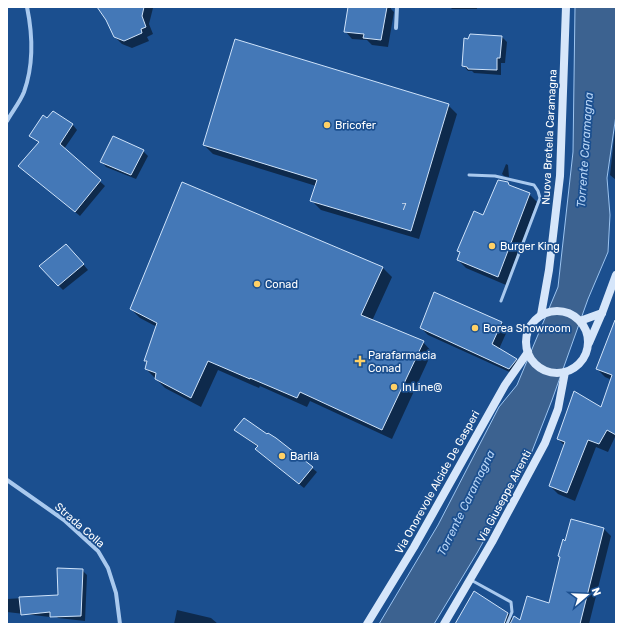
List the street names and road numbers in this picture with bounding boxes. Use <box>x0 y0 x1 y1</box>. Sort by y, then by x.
street label: Nuova Bretella Caramagna <box>539 69 560 205</box>
street label: Via Onorevole Alcide De Gasperi <box>393 408 482 556</box>
street label: Via Giuseppe Airenti <box>475 448 534 545</box>
street label: Strada Colla <box>52 500 107 551</box>

